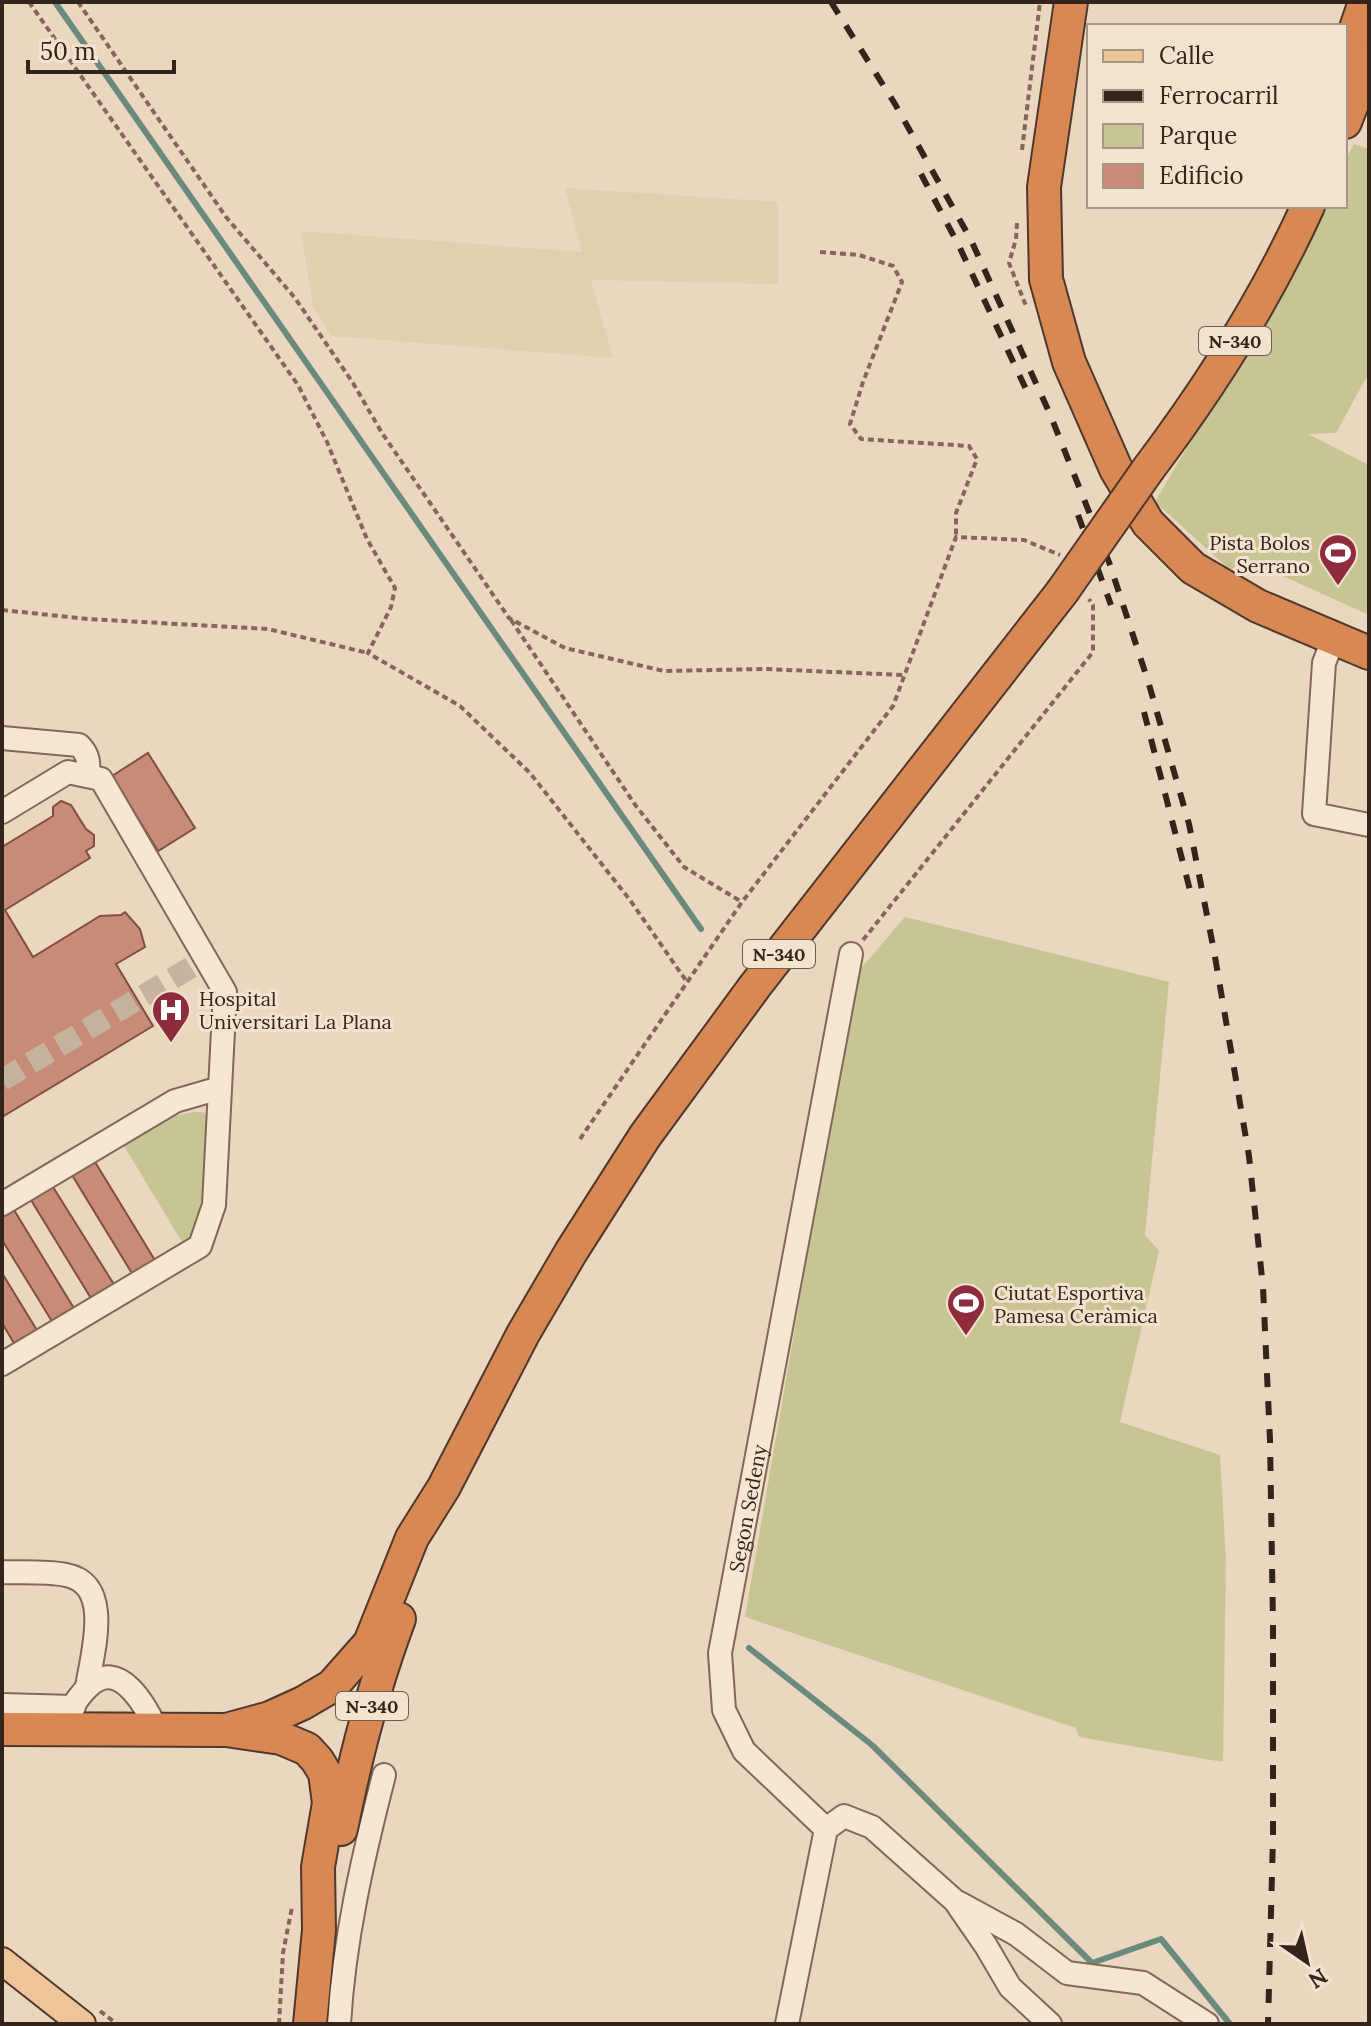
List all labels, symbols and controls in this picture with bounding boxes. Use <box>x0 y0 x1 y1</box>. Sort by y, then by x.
scale bar <box>28 24 174 74</box>
legend <box>1087 24 1347 208</box>
text: 50 m <box>40 36 96 67</box>
text: Calle <box>1159 40 1214 71</box>
text: Ferrocarril <box>1159 80 1279 111</box>
text: Parque <box>1159 120 1237 151</box>
text: Edificio <box>1159 160 1244 191</box>
road number: N-340 <box>1199 327 1271 355</box>
place label: Pista Bolos Serrano <box>1209 530 1310 578</box>
sports icon: Pista Bolos Serrano <box>1317 532 1359 587</box>
road number: N-340 <box>743 940 815 968</box>
place label: Hospital Universitari La Plana <box>199 986 392 1034</box>
hospital icon: Hospital Universitari La Plana <box>150 989 192 1044</box>
place label: Ciutat Esportiva Pamesa Ceràmica <box>994 1280 1158 1328</box>
sports icon: Ciutat Esportiva Pamesa Ceràmica <box>945 1282 987 1337</box>
street label: Segon Sedeny <box>723 1442 771 1574</box>
road number: N-340 <box>336 1692 408 1720</box>
north arrow <box>1267 1922 1347 2002</box>
text: N <box>1303 1962 1333 1995</box>

